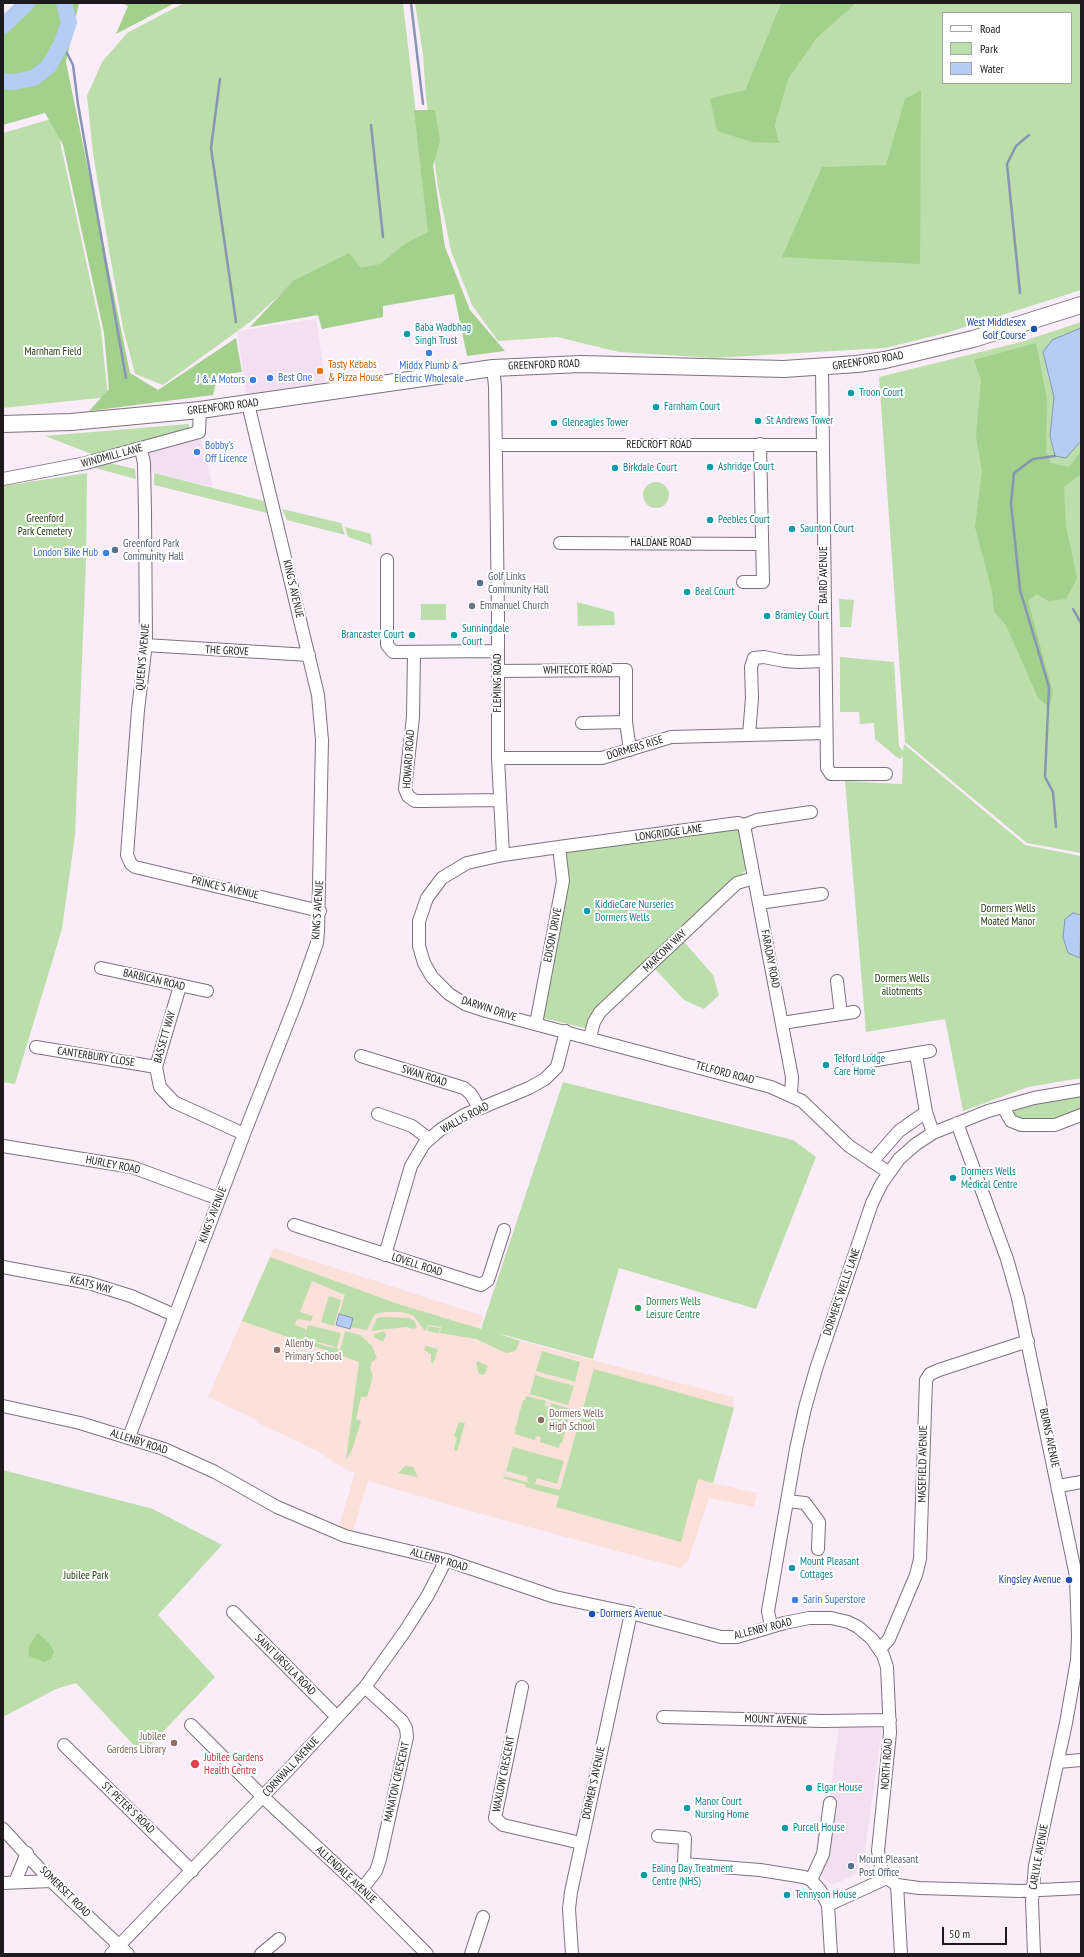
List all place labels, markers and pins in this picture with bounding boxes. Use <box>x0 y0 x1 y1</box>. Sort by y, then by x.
place label: West Middlesex Golf Course <box>967 316 1026 342</box>
place label: Baba Wadbhag Singh Trust <box>415 321 471 347</box>
marker: West Middlesex Golf Course <box>1029 324 1039 334</box>
marker: Baba Wadbhag Singh Trust <box>402 329 412 339</box>
marker: Middx Plumb & Electric Wholesale <box>424 348 434 358</box>
place label: Tasty Kebabs & Pizza House <box>328 358 383 384</box>
place label: Middx Plumb & Electric Wholesale <box>394 359 464 385</box>
marker: Tasty Kebabs & Pizza House <box>315 366 325 376</box>
place label: Best One <box>278 371 312 385</box>
place label: J & A Motors <box>197 373 245 387</box>
marker: Best One <box>265 373 275 383</box>
marker: J & A Motors <box>248 375 258 385</box>
place label: Troon Court <box>859 386 903 400</box>
marker: Troon Court <box>846 388 856 398</box>
place label: Farnham Court <box>664 400 720 414</box>
marker: Farnham Court <box>651 402 661 412</box>
place label: St Andrews Tower <box>766 414 833 428</box>
place label: Gleneagles Tower <box>562 416 629 430</box>
marker: St Andrews Tower <box>753 416 763 426</box>
marker: Gleneagles Tower <box>549 418 559 428</box>
place label: Bobby's Off Licence <box>205 439 247 465</box>
marker: Bobby's Off Licence <box>192 447 202 457</box>
place label: Ashridge Court <box>718 460 774 474</box>
place label: Birkdale Court <box>623 461 677 475</box>
marker: Ashridge Court <box>705 462 715 472</box>
marker: Birkdale Court <box>610 463 620 473</box>
place label: Peebles Court <box>718 513 770 527</box>
marker: Peebles Court <box>705 515 715 525</box>
place label: Saunton Court <box>800 522 854 536</box>
marker: Saunton Court <box>787 524 797 534</box>
place label: Greenford Park Community Hall <box>123 537 184 563</box>
marker: Greenford Park Community Hall <box>110 545 120 555</box>
place label: London Bike Hub <box>34 546 98 560</box>
marker: London Bike Hub <box>101 548 111 558</box>
place label: Golf Links Community Hall <box>488 570 549 596</box>
marker: Golf Links Community Hall <box>475 578 485 588</box>
place label: Beal Court <box>695 585 735 599</box>
marker: Beal Court <box>682 587 692 597</box>
place label: Emmanuel Church <box>480 599 549 613</box>
marker: Emmanuel Church <box>467 601 477 611</box>
place label: Bramley Court <box>775 609 829 623</box>
marker: Bramley Court <box>762 611 772 621</box>
place label: Sunningdale Court <box>462 622 509 648</box>
place label: Brancaster Court <box>341 628 404 642</box>
marker: Brancaster Court <box>407 630 417 640</box>
marker: Sunningdale Court <box>449 630 459 640</box>
place label: KiddieCare Nurseries Dormers Wells <box>595 898 674 924</box>
marker: KiddieCare Nurseries Dormers Wells <box>582 906 592 916</box>
place label: Telford Lodge Care Home <box>834 1052 885 1078</box>
marker: Telford Lodge Care Home <box>821 1060 831 1070</box>
place label: Dormers Wells Medical Centre <box>961 1165 1018 1191</box>
marker: Dormers Wells Medical Centre <box>948 1173 958 1183</box>
place label: Dormers Wells Leisure Centre <box>646 1295 701 1321</box>
marker: Dormers Wells Leisure Centre <box>633 1303 643 1313</box>
place label: Allenby Primary School <box>285 1337 342 1363</box>
marker: Allenby Primary School <box>272 1345 282 1355</box>
place label: Dormers Wells High School <box>549 1407 604 1433</box>
marker: Dormers Wells High School <box>536 1415 546 1425</box>
place label: Mount Pleasant Cottages <box>800 1555 859 1581</box>
marker: Mount Pleasant Cottages <box>787 1563 797 1573</box>
place label: Kingsley Avenue <box>999 1573 1061 1587</box>
marker: Kingsley Avenue <box>1064 1575 1074 1585</box>
place label: Sarin Superstore <box>803 1593 865 1607</box>
marker: Sarin Superstore <box>790 1595 800 1605</box>
place label: Dormers Avenue <box>600 1607 662 1621</box>
marker: Dormers Avenue <box>587 1609 597 1619</box>
place label: Jubilee Gardens Library <box>107 1730 166 1756</box>
marker: Jubilee Gardens Library <box>169 1738 179 1748</box>
place label: Jubilee Gardens Health Centre <box>204 1751 263 1777</box>
marker: Jubilee Gardens Health Centre <box>189 1758 201 1770</box>
place label: Elgar House <box>817 1781 862 1795</box>
marker: Elgar House <box>804 1783 814 1793</box>
place label: Manor Court Nursing Home <box>695 1795 749 1821</box>
marker: Manor Court Nursing Home <box>682 1803 692 1813</box>
place label: Purcell House <box>793 1821 845 1835</box>
marker: Purcell House <box>780 1823 790 1833</box>
place label: Mount Pleasant Post Office <box>859 1853 918 1879</box>
marker: Mount Pleasant Post Office <box>846 1861 856 1871</box>
place label: Ealing Day Treatment Centre (NHS) <box>652 1862 733 1888</box>
marker: Ealing Day Treatment Centre (NHS) <box>639 1870 649 1880</box>
place label: Tennyson House <box>795 1888 856 1902</box>
marker: Tennyson House <box>782 1890 792 1900</box>

